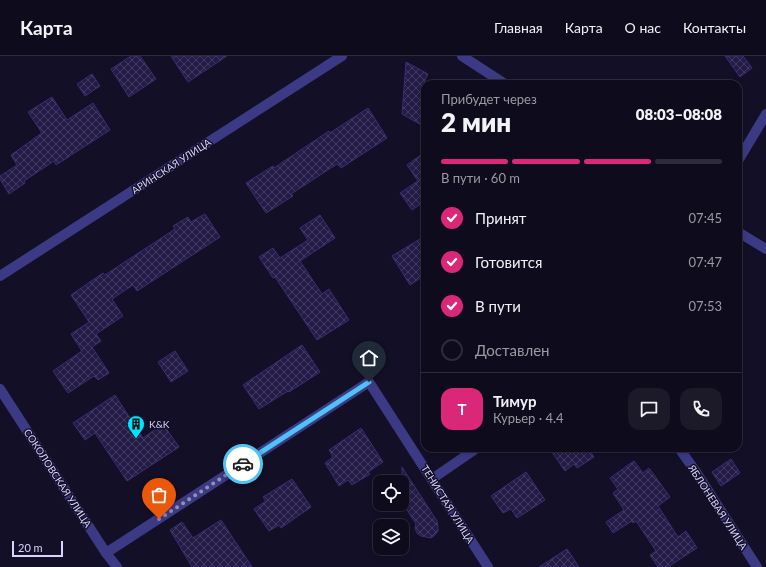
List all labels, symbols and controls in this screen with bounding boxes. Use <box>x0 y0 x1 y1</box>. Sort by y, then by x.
text: Карта <box>20 16 73 39</box>
text: Главная <box>494 19 543 36</box>
text: Карта <box>565 19 603 36</box>
text: О нас <box>625 19 661 36</box>
text: Контакты <box>683 19 746 36</box>
text: Прибудет через <box>441 91 537 107</box>
text: 08:03–08:08 <box>636 105 722 123</box>
text: 2 мин <box>441 106 511 138</box>
street label: АРИНСКАЯ УЛИЦА <box>129 136 213 196</box>
text: В пути · 60 m <box>441 170 520 186</box>
icon: check <box>441 207 463 229</box>
text: Принят <box>475 209 526 227</box>
text: 07:45 <box>689 210 722 226</box>
icon: check <box>441 251 463 273</box>
text: Готовится <box>475 253 542 271</box>
text: 07:47 <box>689 254 722 270</box>
icon: check <box>441 295 463 317</box>
text: В пути <box>475 297 521 315</box>
text: 07:53 <box>689 298 722 314</box>
pin <box>352 341 386 382</box>
text: Доставлен <box>475 341 550 359</box>
icon: home <box>358 347 380 369</box>
button: chat <box>628 388 670 430</box>
button: phone <box>680 388 722 430</box>
text: Тимур <box>493 392 536 410</box>
text: Т <box>458 400 467 418</box>
text: Курьер · 4.4 <box>493 410 564 426</box>
building icon: K&K <box>126 414 146 439</box>
place label: K&K <box>149 418 170 430</box>
street label: СОКОЛОВСКАЯ УЛИЦА <box>22 427 94 530</box>
courier <box>223 444 263 484</box>
icon: car <box>232 453 254 475</box>
street label: ЯБЛОНЕВАЯ УЛИЦА <box>685 461 750 552</box>
street label: ТЕНИСТАЯ УЛИЦА <box>419 463 477 546</box>
map controls <box>373 475 409 555</box>
button: locate <box>373 475 409 511</box>
pin <box>142 478 176 519</box>
icon: bag <box>148 484 170 506</box>
button: layers <box>373 519 409 555</box>
scale bar <box>12 539 63 558</box>
text: 20 m <box>18 541 43 554</box>

